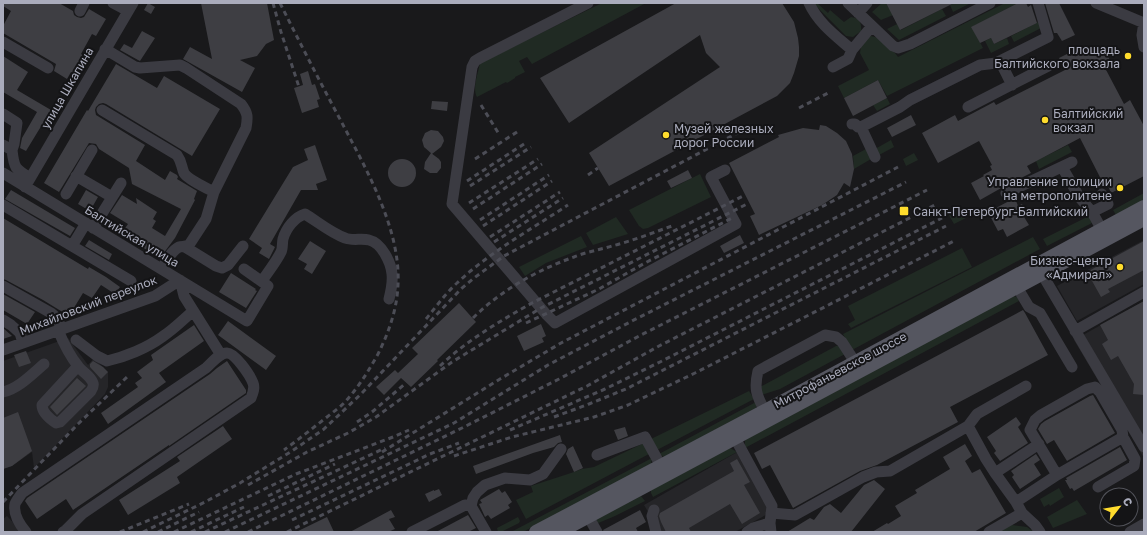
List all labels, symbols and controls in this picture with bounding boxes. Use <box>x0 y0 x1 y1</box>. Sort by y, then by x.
place label: площадь Балтийского вокзала <box>994 42 1120 71</box>
street label: улица Шкапина <box>38 44 96 132</box>
marker: площадь Балтийского вокзала <box>1123 51 1133 61</box>
place label: Балтийский вокзал <box>1053 106 1123 135</box>
marker: Балтийский вокзал <box>1040 115 1050 125</box>
place label: Музей железных дорог России <box>674 121 774 150</box>
marker: Музей железных дорог России <box>661 130 671 140</box>
place label: Управление полиции на метрополитене <box>987 174 1112 203</box>
marker: Управление полиции на метрополитене <box>1115 183 1125 193</box>
street label: Балтийская улица <box>82 202 182 270</box>
place label: Санкт-Петербург-Балтийский <box>913 204 1088 219</box>
marker: Санкт-Петербург-Балтийский <box>898 205 910 217</box>
place label: Бизнес-центр «Адмирал» <box>1030 253 1112 282</box>
marker: Бизнес-центр «Адмирал» <box>1115 262 1125 272</box>
street label: Михайловский переулок <box>17 272 159 338</box>
street label: Митрофаньевское шоссе <box>771 328 909 411</box>
north arrow <box>1099 487 1139 527</box>
text: С <box>1120 495 1136 508</box>

